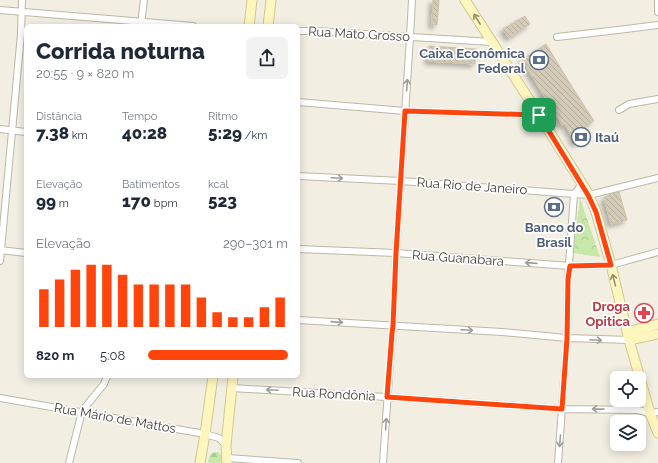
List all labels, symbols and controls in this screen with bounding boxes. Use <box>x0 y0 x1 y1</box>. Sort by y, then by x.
one-way arrow <box>473 14 481 25</box>
street label: Rua Mato Grosso <box>308 24 411 44</box>
button: share <box>246 37 288 79</box>
text: Corrida noturna <box>36 38 205 64</box>
place label: Caixa Econômica Federal <box>419 46 526 76</box>
bank icon: Caixa Econômica Federal <box>528 49 550 71</box>
text: 20:55 · 9 × 820 m <box>36 66 134 81</box>
one-way arrow <box>404 79 411 92</box>
pin <box>522 98 556 132</box>
icon: arrive <box>528 104 550 126</box>
text: Distância <box>36 110 82 123</box>
text: Tempo <box>122 110 157 123</box>
text: Ritmo <box>208 110 238 123</box>
text: 7.38 <box>36 123 69 143</box>
text: 40:28 <box>122 123 167 143</box>
text: 5:29 <box>208 123 242 143</box>
bank icon: Itaú <box>570 126 592 148</box>
text: km <box>69 129 88 142</box>
text: /km <box>242 129 267 142</box>
place label: Itaú <box>595 130 619 145</box>
one-way arrow <box>330 174 343 181</box>
street label: Rua Rio de Janeiro <box>416 175 528 197</box>
text: Elevação <box>36 178 82 191</box>
text: Batimentos <box>122 178 180 191</box>
text: kcal <box>208 178 229 191</box>
text: 99 <box>36 191 56 211</box>
text: 170 <box>122 191 151 211</box>
text: 523 <box>208 191 237 211</box>
bank icon: Banco do Brasil <box>543 196 565 218</box>
text: m <box>56 197 69 210</box>
text: bpm <box>151 197 178 210</box>
place label: Banco do Brasil <box>525 220 583 250</box>
text: Elevação <box>36 236 91 251</box>
text: 290–301 m <box>223 236 288 251</box>
street label: Rua Guanabara <box>412 247 504 269</box>
one-way arrow <box>525 260 538 267</box>
one-way arrow <box>610 274 618 287</box>
place label: Droga Opitica <box>586 299 631 329</box>
pharmacy icon: Droga Opitica <box>633 302 655 324</box>
one-way arrow <box>330 319 343 326</box>
one-way arrow <box>460 327 473 334</box>
one-way arrow <box>589 336 602 343</box>
text: 820 m <box>36 348 74 363</box>
text: 5:08 <box>100 348 125 363</box>
map controls <box>610 371 646 451</box>
button: locate <box>610 371 646 407</box>
street label: Rua Rondônia <box>292 384 376 404</box>
one-way arrow <box>266 387 279 394</box>
street label: Rua Mário de Mattos <box>53 400 177 436</box>
one-way arrow <box>592 406 605 413</box>
button: layers <box>610 415 646 451</box>
one-way arrow <box>382 418 389 431</box>
one-way arrow <box>556 434 563 447</box>

